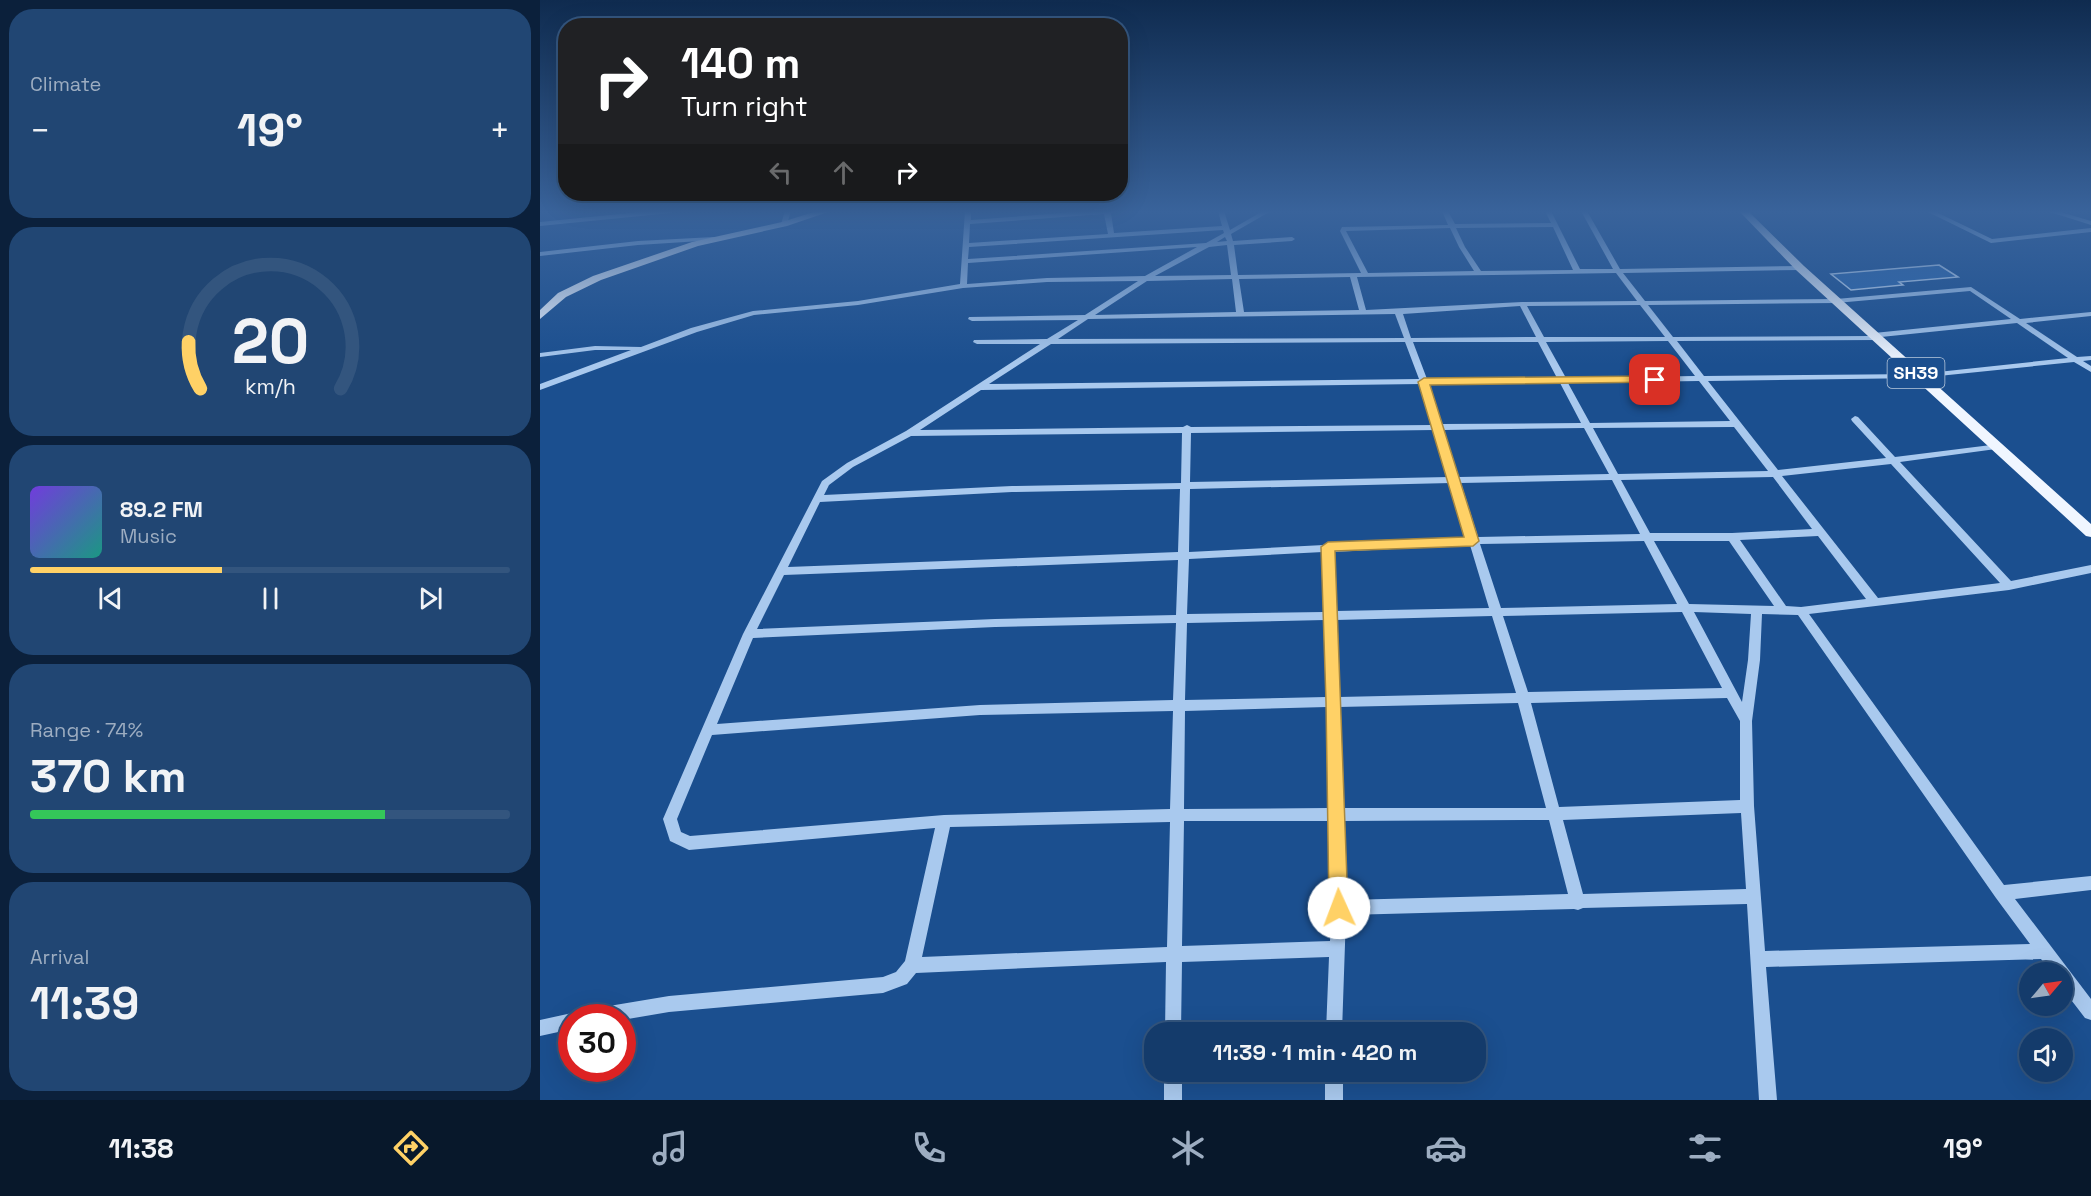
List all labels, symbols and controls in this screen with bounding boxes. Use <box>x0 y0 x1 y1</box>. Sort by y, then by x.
text: 140 m <box>681 37 800 90</box>
icon: right <box>582 42 660 120</box>
text: Climate <box>30 71 101 97</box>
text: Turn right <box>681 89 808 124</box>
text: 19° <box>237 102 303 159</box>
text: − <box>30 110 50 152</box>
text: + <box>490 110 510 152</box>
icon: left <box>764 156 797 189</box>
icon: ahead <box>827 156 860 189</box>
icon: right <box>890 156 923 189</box>
text: 20 <box>231 302 309 381</box>
pin <box>1629 354 1680 405</box>
road number: SH39 <box>1888 358 1944 388</box>
icon: arrive <box>1638 363 1671 396</box>
text: km/h <box>244 373 296 400</box>
text: 89.2 FM <box>120 495 203 523</box>
text: Music <box>120 523 177 549</box>
icon: previous <box>94 582 127 615</box>
icon: pause <box>254 582 287 615</box>
icon: next <box>414 582 447 615</box>
text: Range · 74% <box>30 717 143 743</box>
text: 370 km <box>30 748 187 805</box>
position arrow <box>1307 876 1371 940</box>
text: Arrival <box>30 944 89 970</box>
north arrow <box>2019 962 2073 1016</box>
map controls <box>2019 962 2073 1082</box>
text: 11:39 <box>30 975 139 1032</box>
speed limit sign: 30 <box>558 1004 636 1082</box>
button: sound <box>2019 1028 2073 1082</box>
text: 11:39 · 1 min · 420 m <box>1213 1038 1417 1066</box>
icon: directions <box>390 1127 432 1169</box>
icon: music <box>649 1127 691 1169</box>
icon: phone <box>908 1127 950 1169</box>
icon: climate <box>1167 1127 1209 1169</box>
icon: car <box>1425 1127 1467 1169</box>
icon: filters <box>1684 1127 1726 1169</box>
text: 11:38 <box>108 1131 173 1166</box>
text: 19° <box>1943 1131 1983 1166</box>

